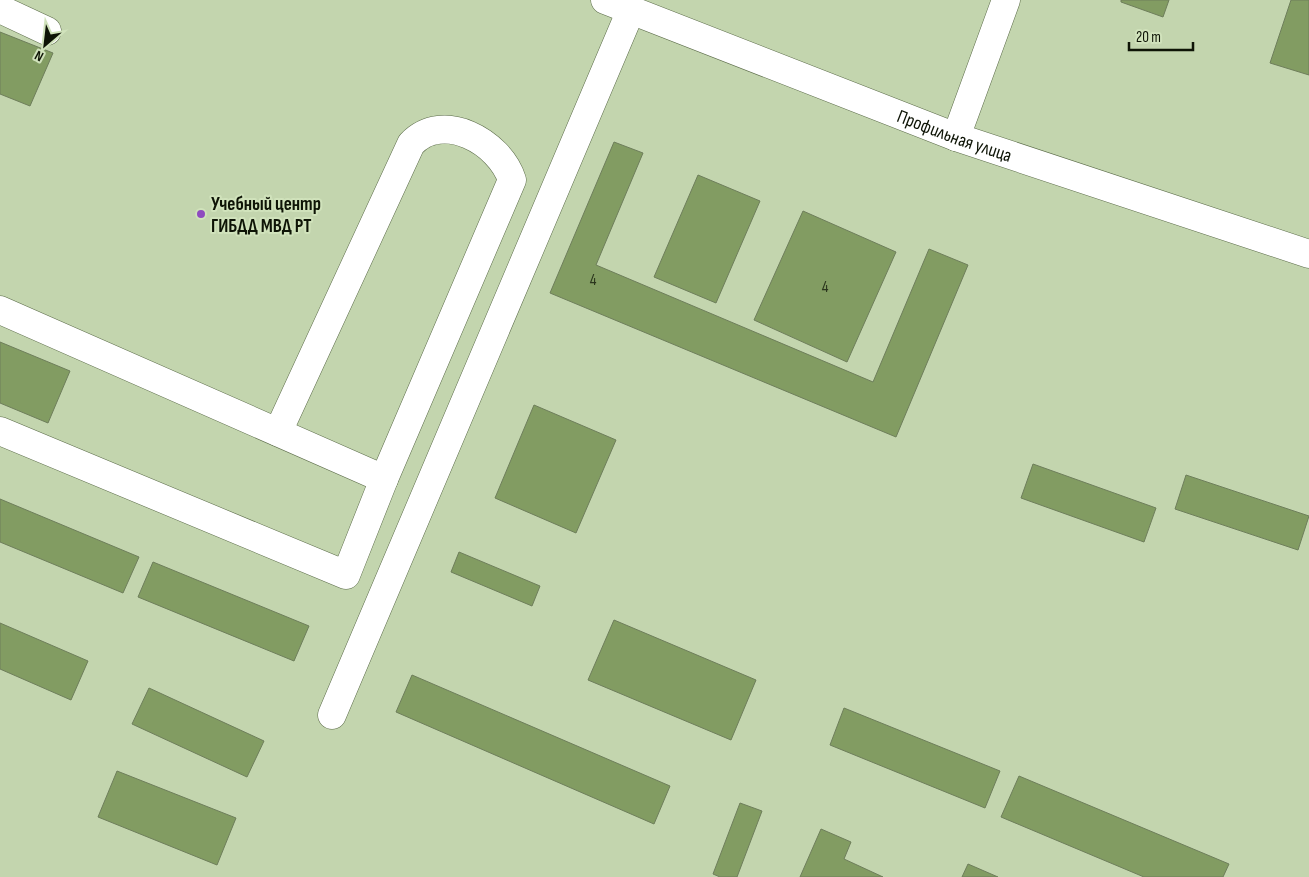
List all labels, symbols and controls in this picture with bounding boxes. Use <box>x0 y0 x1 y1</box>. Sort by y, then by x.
north arrow <box>20 20 70 70</box>
scale bar <box>1129 20 1193 52</box>
text: 20 m <box>1136 28 1161 47</box>
text: N <box>32 47 46 65</box>
street label: Профильная улица <box>893 105 1015 168</box>
place label: Учебный центр ГИБДД МВД РТ <box>211 193 321 238</box>
marker: Учебный центр ГИБДД МВД РТ <box>195 208 207 220</box>
house number: 4 <box>590 271 597 290</box>
house number: 4 <box>822 278 829 297</box>

